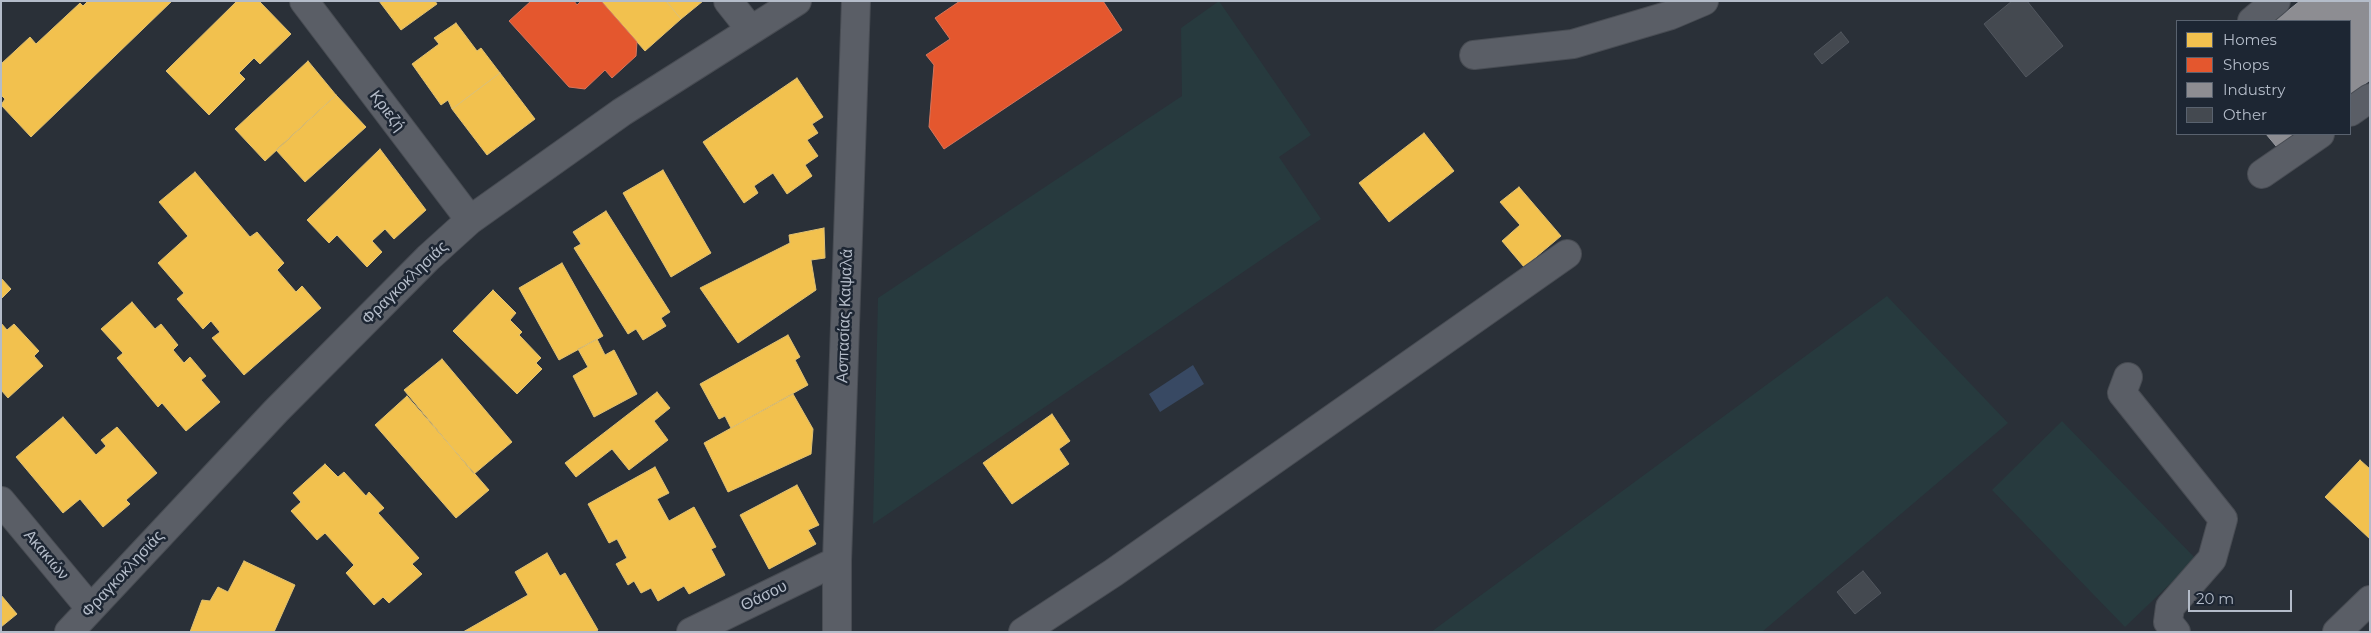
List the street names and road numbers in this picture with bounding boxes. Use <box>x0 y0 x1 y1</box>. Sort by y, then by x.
street label: Κριεζή <box>365 87 409 135</box>
street label: Φραγκοκλησιάς <box>358 237 452 329</box>
street label: Ασπασίας Καψαλά <box>833 249 857 383</box>
street label: Ακακιών <box>19 526 73 584</box>
street label: Φραγκοκλησιάς <box>78 527 168 621</box>
street label: Θάσου <box>738 577 790 615</box>

